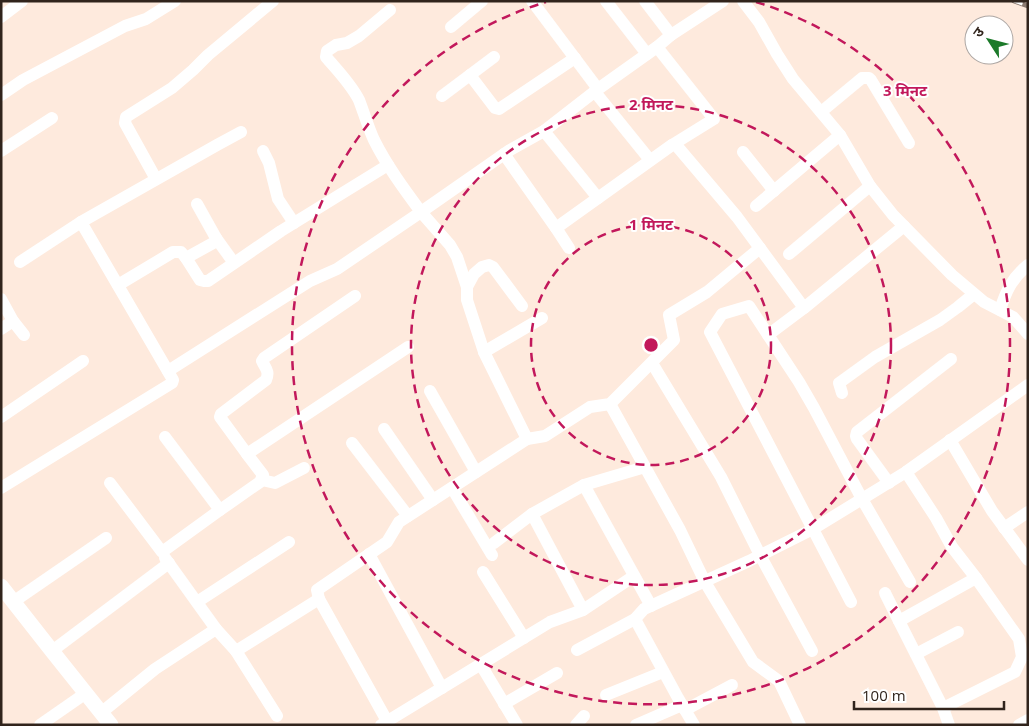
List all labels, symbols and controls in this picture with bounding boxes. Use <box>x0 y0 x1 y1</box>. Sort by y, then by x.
north arrow <box>964 15 1014 65</box>
text: उ <box>968 23 989 41</box>
text: 3 मिनट <box>883 80 928 100</box>
text: 2 मिनट <box>629 94 674 114</box>
text: 1 मिनट <box>629 214 674 234</box>
centre of rings <box>642 336 660 354</box>
scale bar <box>854 678 1004 710</box>
text: 100 m <box>862 685 906 705</box>

